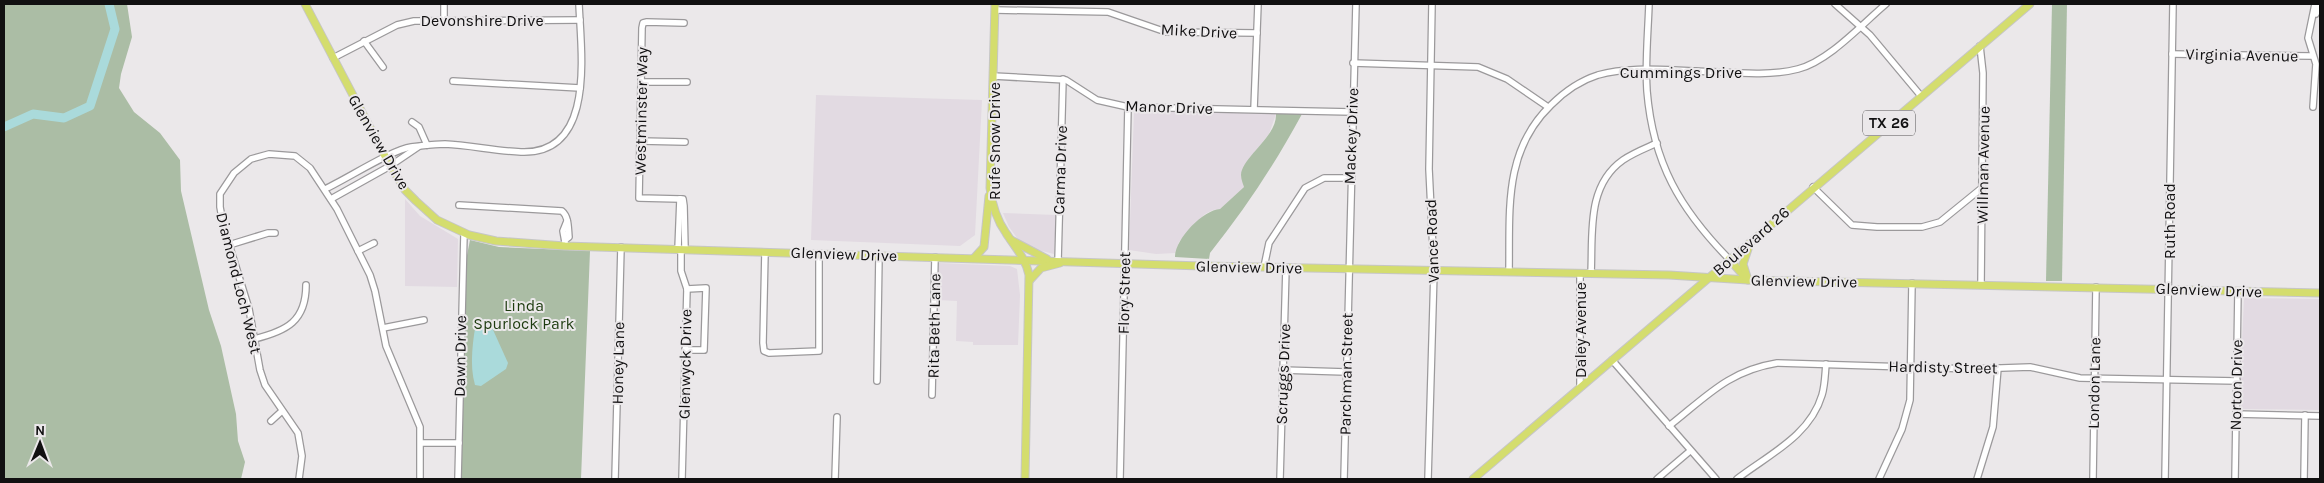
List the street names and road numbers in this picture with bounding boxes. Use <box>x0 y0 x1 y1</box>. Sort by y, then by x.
street label: Devonshire Drive <box>420 11 544 30</box>
street label: Mike Drive <box>1160 20 1238 42</box>
street label: Virginia Avenue <box>2185 45 2299 65</box>
street label: Westminster Way <box>630 46 652 175</box>
street label: Cummings Drive <box>1620 63 1742 82</box>
street label: Rufe Snow Drive <box>985 82 1004 200</box>
street label: Mackey Drive <box>1340 87 1362 185</box>
street label: Glenview Drive <box>344 91 414 193</box>
street label: Manor Drive <box>1125 96 1213 118</box>
street label: Willman Avenue <box>1972 106 1994 224</box>
road number: TX 26 <box>1863 110 1915 136</box>
street label: Carma Drive <box>1049 125 1071 215</box>
street label: Ruth Road <box>2160 183 2179 259</box>
street label: Vance Road <box>1421 199 1443 283</box>
street label: Boulevard 26 <box>1709 203 1793 279</box>
street label: Diamond Loch West <box>212 210 266 356</box>
street label: Glenview Drive <box>790 243 898 265</box>
street label: Flory Street <box>1114 252 1134 334</box>
street label: Glenview Drive <box>1196 257 1302 277</box>
street label: Glenview Drive <box>1751 271 1857 291</box>
street label: Rita Beth Lane <box>924 273 944 379</box>
street label: Glenview Drive <box>2155 279 2263 301</box>
street label: Daley Avenue <box>1571 282 1590 378</box>
street label: Glenwyck Drive <box>675 309 695 419</box>
street label: Parchman Street <box>1335 313 1357 435</box>
street label: Dawn Drive <box>450 315 470 397</box>
street label: Honey Lane <box>608 321 628 405</box>
street label: Scruggs Drive <box>1272 323 1294 425</box>
street label: London Lane <box>2084 337 2104 429</box>
street label: Norton Drive <box>2226 339 2246 431</box>
street label: Hardisty Street <box>1888 357 1998 377</box>

